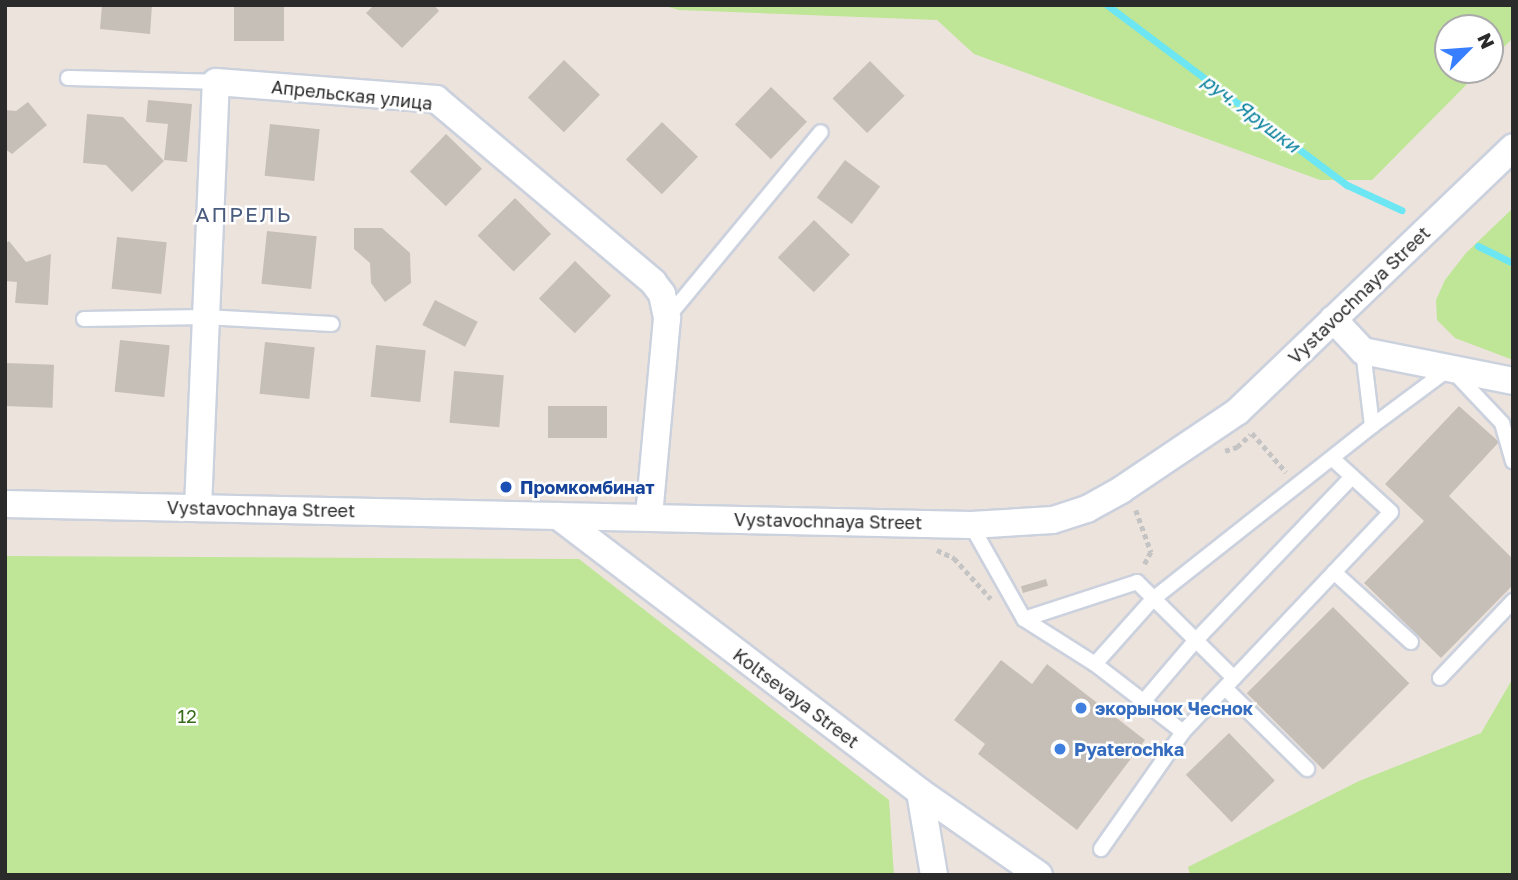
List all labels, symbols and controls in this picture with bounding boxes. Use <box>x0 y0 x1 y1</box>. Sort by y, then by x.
north arrow <box>1434 14 1504 84</box>
text: N <box>1473 29 1500 52</box>
water label: руч. Ярушки <box>1198 69 1304 157</box>
street label: Апрельская улица <box>270 76 434 114</box>
district label: АПРЕЛЬ <box>196 201 292 227</box>
street label: Vystavochnaya Street <box>1284 222 1434 368</box>
place label: Промкомбинат <box>520 476 655 498</box>
marker: Промкомбинат <box>498 479 514 495</box>
street label: Vystavochnaya Street <box>167 497 355 521</box>
street label: Vystavochnaya Street <box>734 509 922 533</box>
street label: Koltsevaya Street <box>729 644 863 752</box>
place label: экорынок Чеснок <box>1095 697 1253 719</box>
marker: экорынок Чеснок <box>1073 700 1089 716</box>
park label: 12 <box>177 705 197 727</box>
place label: Pyaterochka <box>1074 738 1184 760</box>
marker: Pyaterochka <box>1052 741 1068 757</box>

